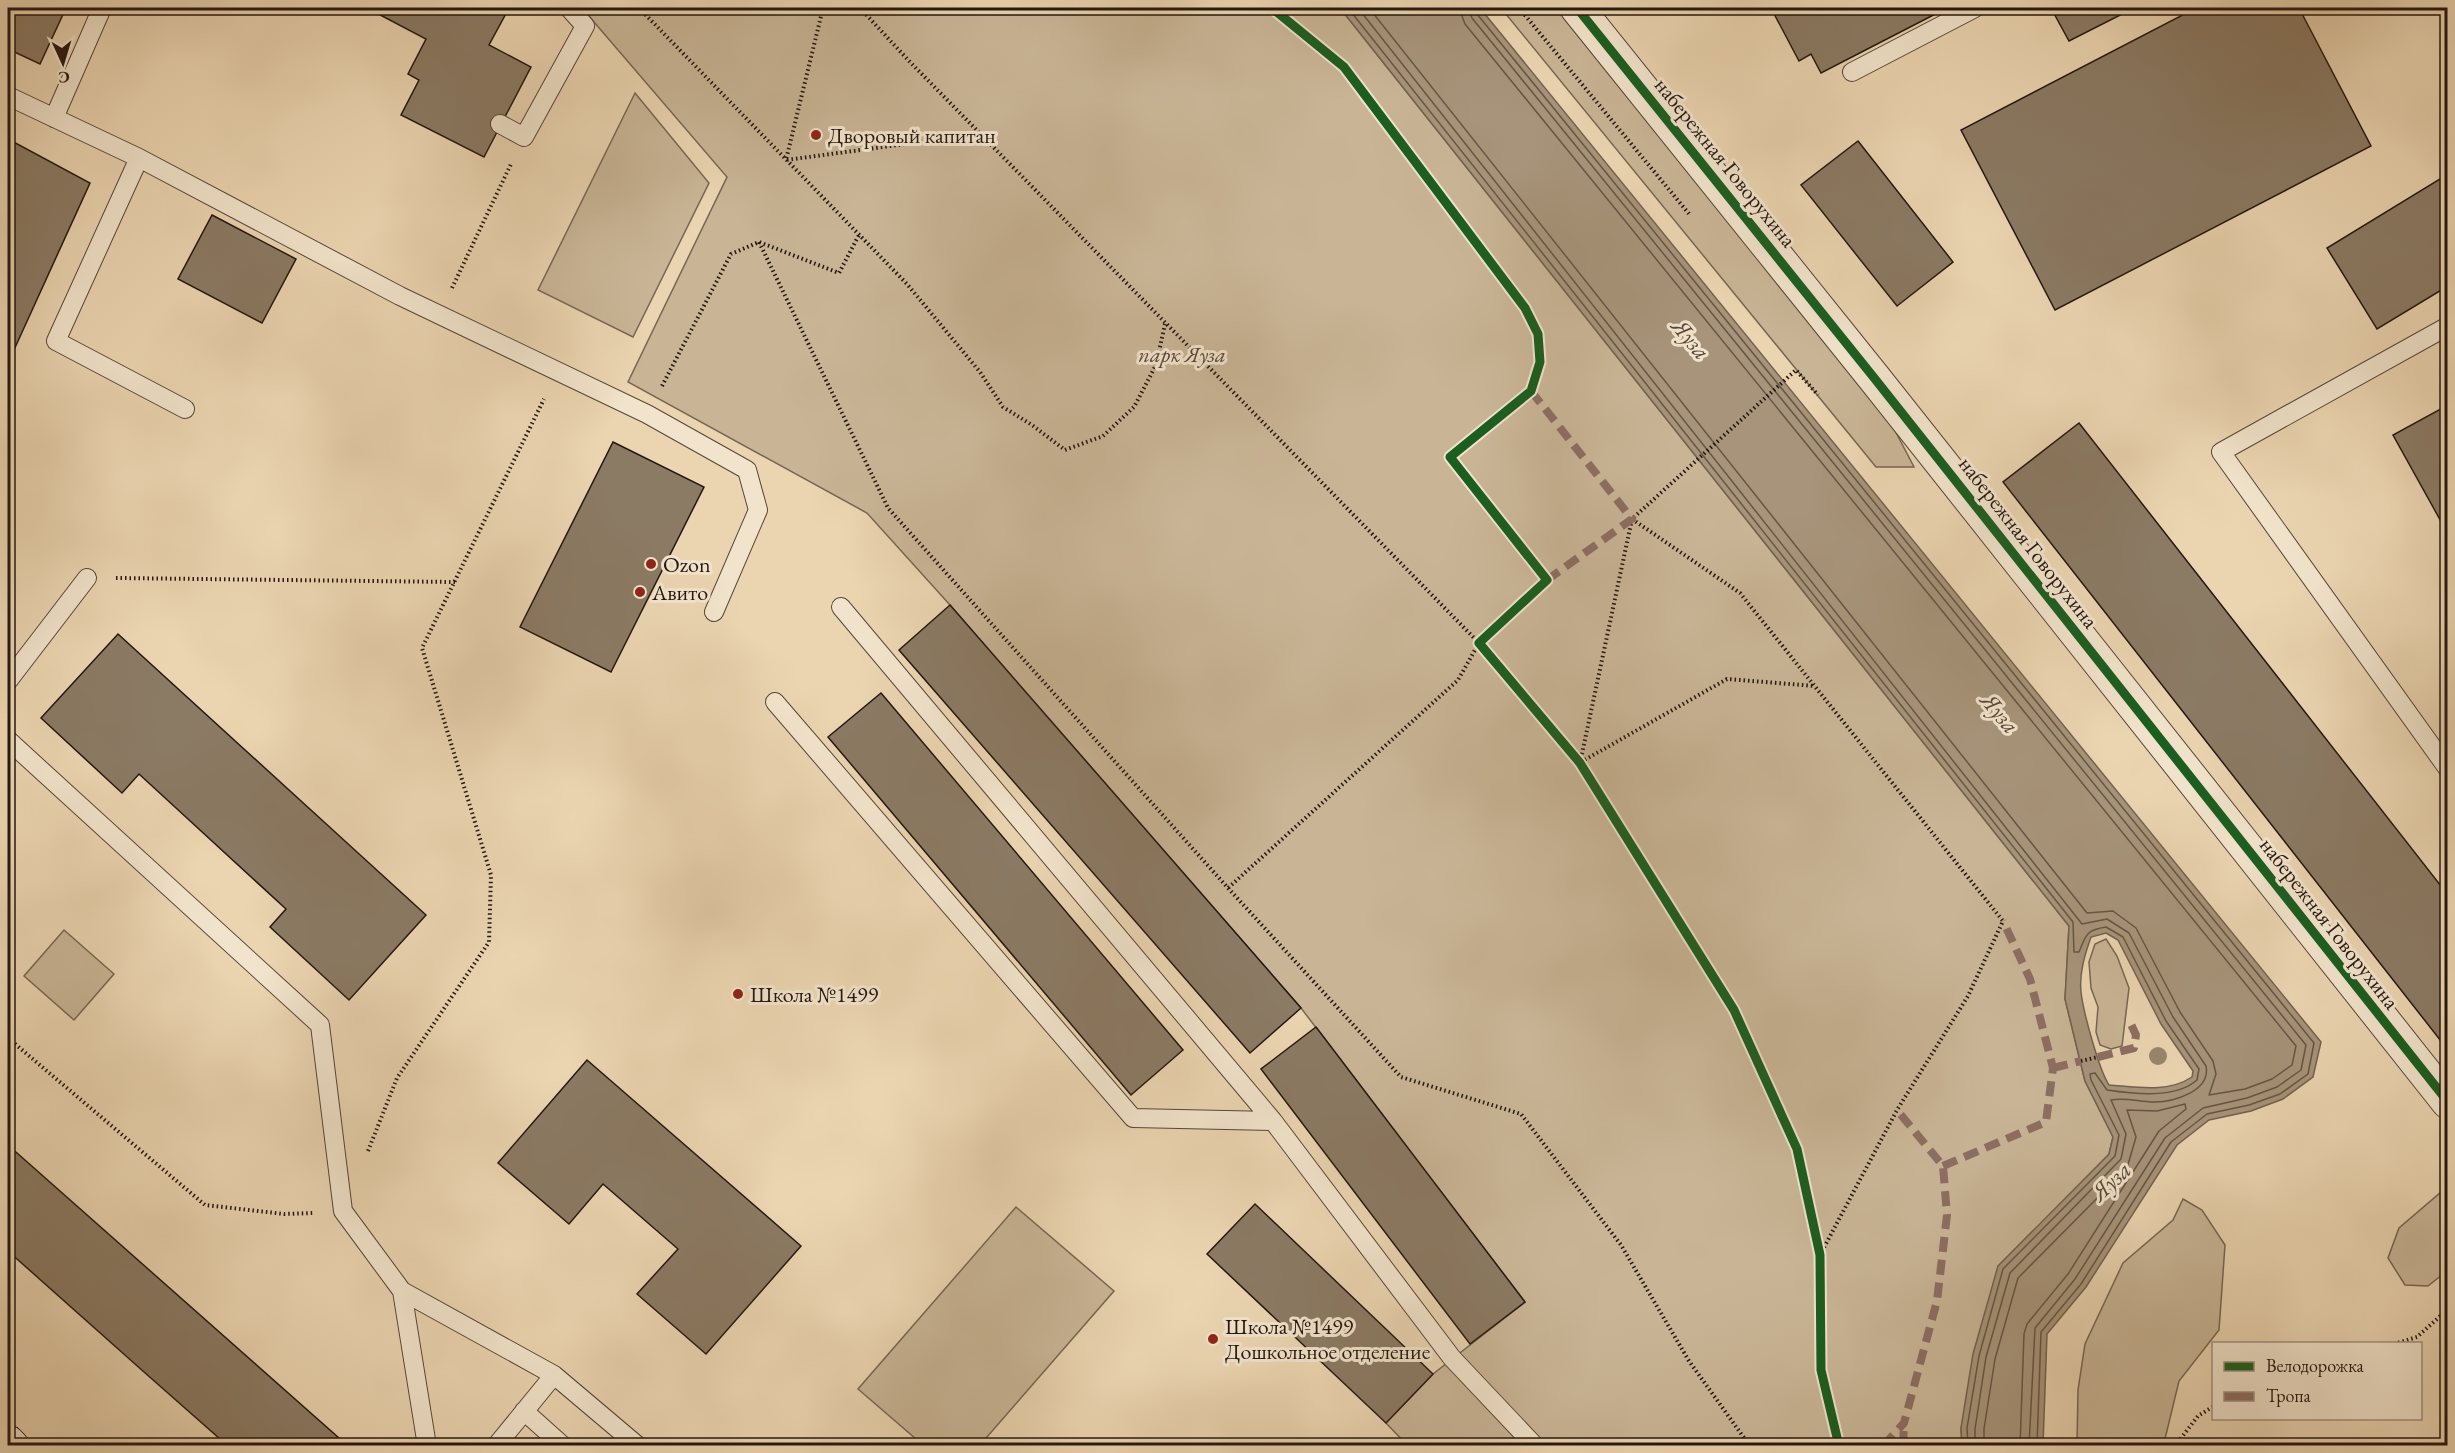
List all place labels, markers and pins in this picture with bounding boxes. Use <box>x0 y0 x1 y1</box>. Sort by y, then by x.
place label: Дворовый капитан <box>828 121 996 150</box>
marker: Дворовый капитан <box>809 128 823 142</box>
place label: Ozon <box>663 550 711 579</box>
marker: Ozon <box>644 557 658 571</box>
place label: Авито <box>651 578 708 607</box>
marker: Авито <box>633 585 647 599</box>
place label: Школа №1499 <box>750 980 879 1009</box>
marker: Школа №1499 <box>731 987 745 1001</box>
place label: Школа №1499 Дошкольное отделение <box>1225 1312 1431 1366</box>
marker: Школа №1499 Дошкольное отделение <box>1206 1332 1220 1346</box>

